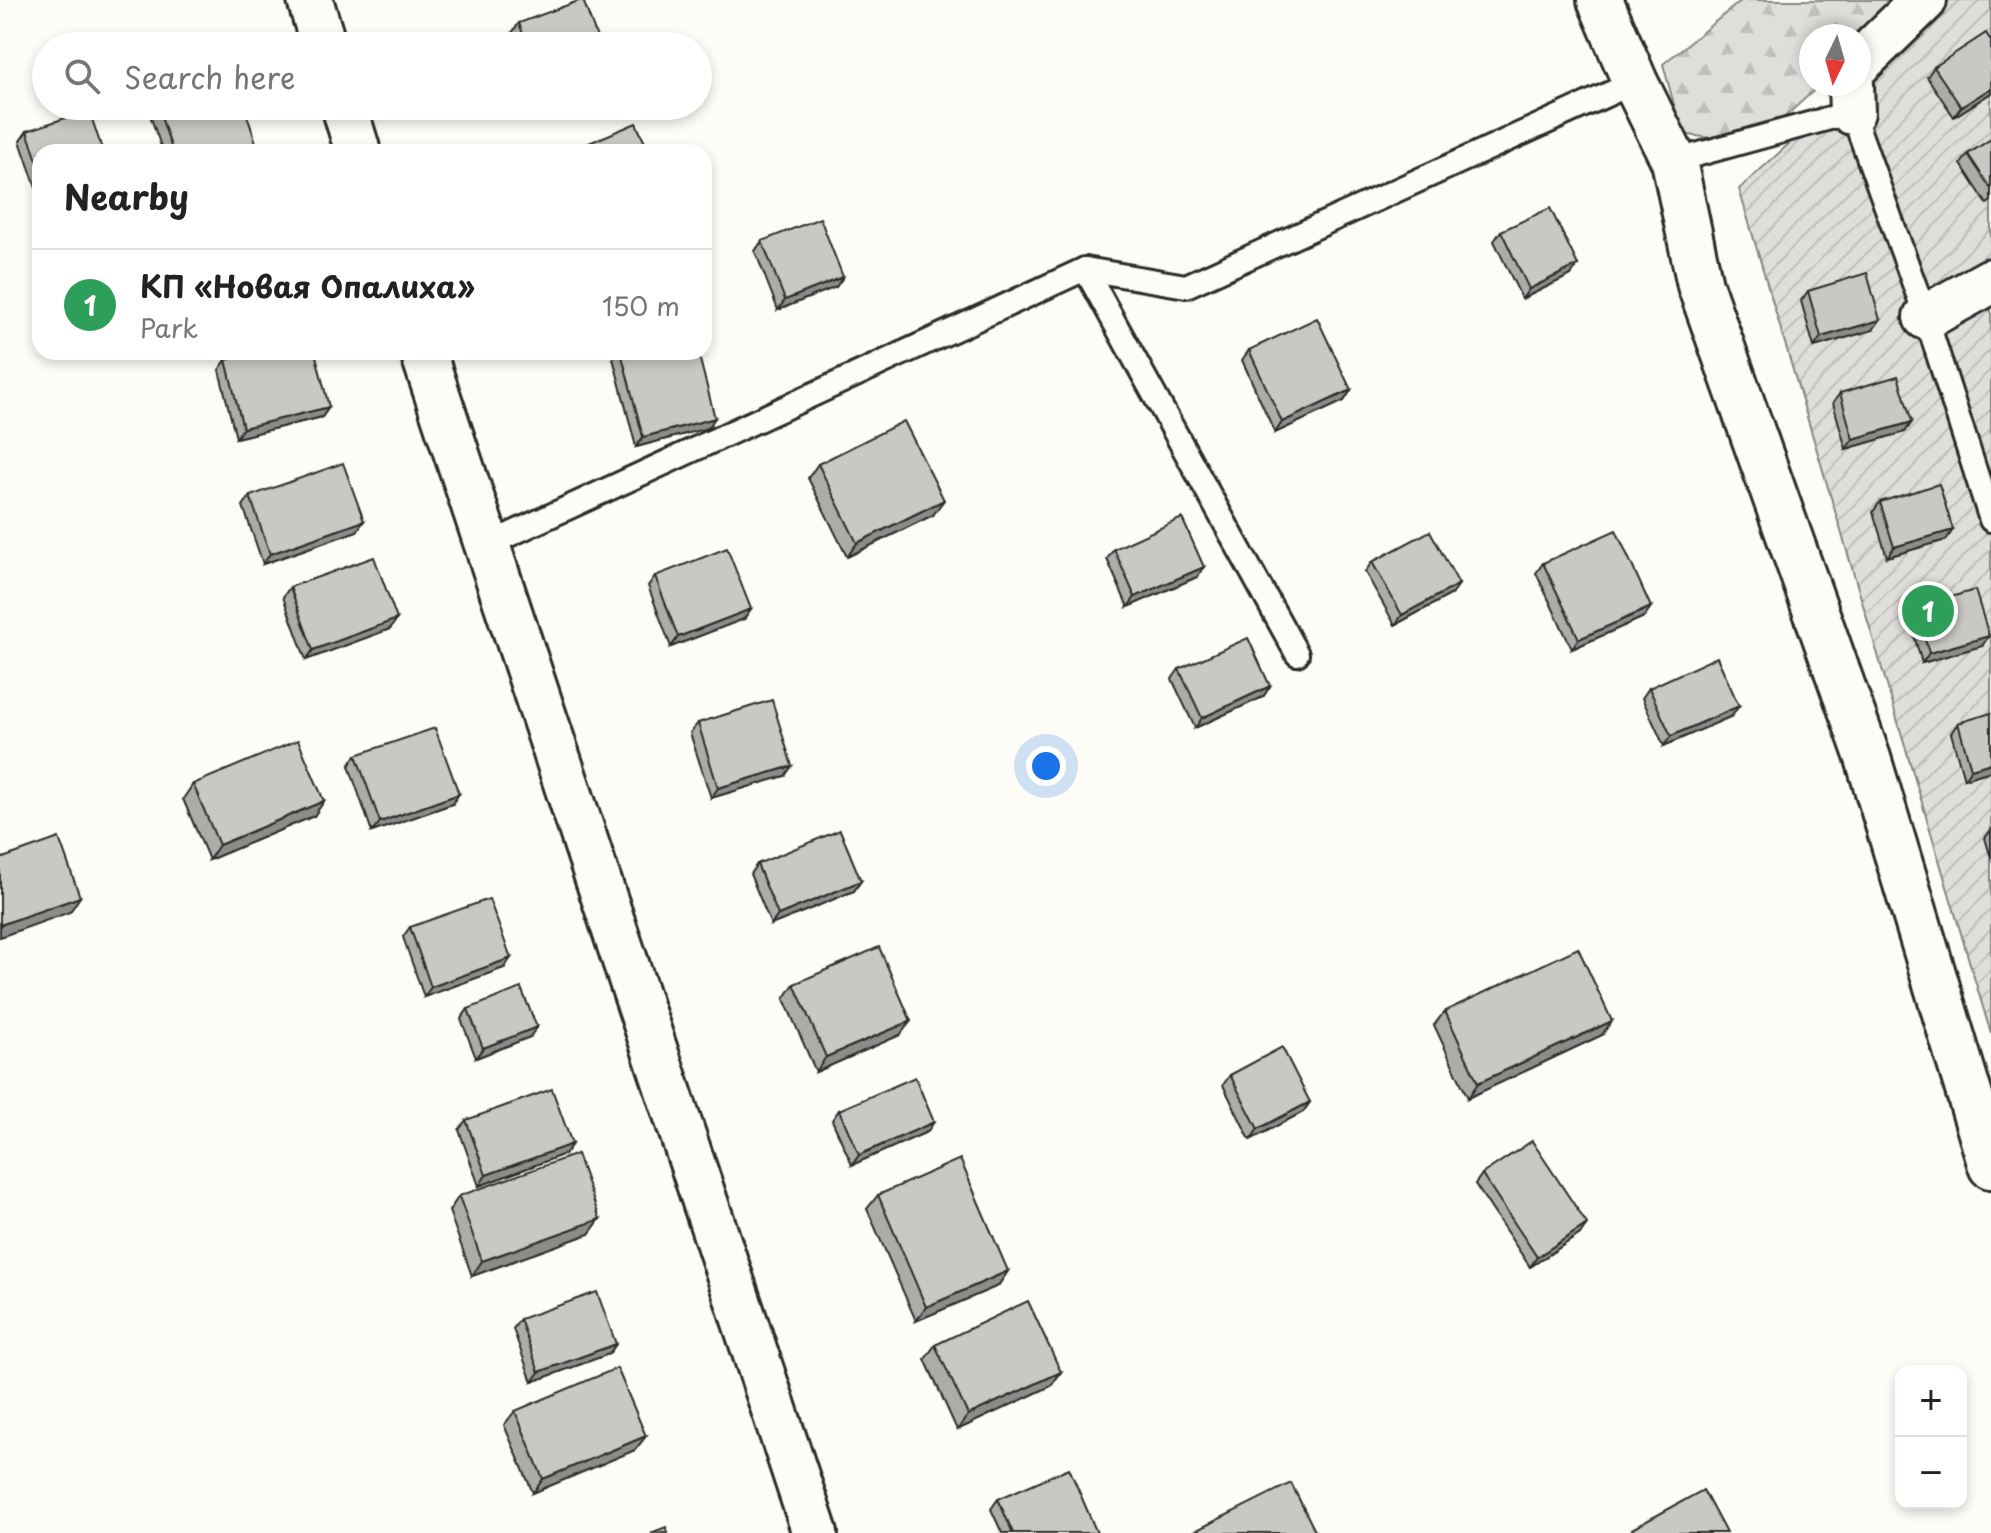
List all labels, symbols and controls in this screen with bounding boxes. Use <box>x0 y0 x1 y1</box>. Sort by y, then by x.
north arrow <box>1799 24 1871 96</box>
search box <box>32 32 712 120</box>
icon: search <box>60 54 104 98</box>
text: Search here <box>124 54 296 99</box>
text: Nearby <box>64 170 189 222</box>
text: КП «Новая Опалиха» <box>140 263 475 308</box>
text: 1 <box>84 286 96 325</box>
text: 150 m <box>602 286 680 325</box>
text: Park <box>140 308 198 347</box>
pin: 1 <box>1902 581 1954 641</box>
your location <box>1026 746 1066 786</box>
map controls <box>1895 1365 1967 1509</box>
button: + <box>1895 1365 1967 1437</box>
button: − <box>1895 1437 1967 1509</box>

